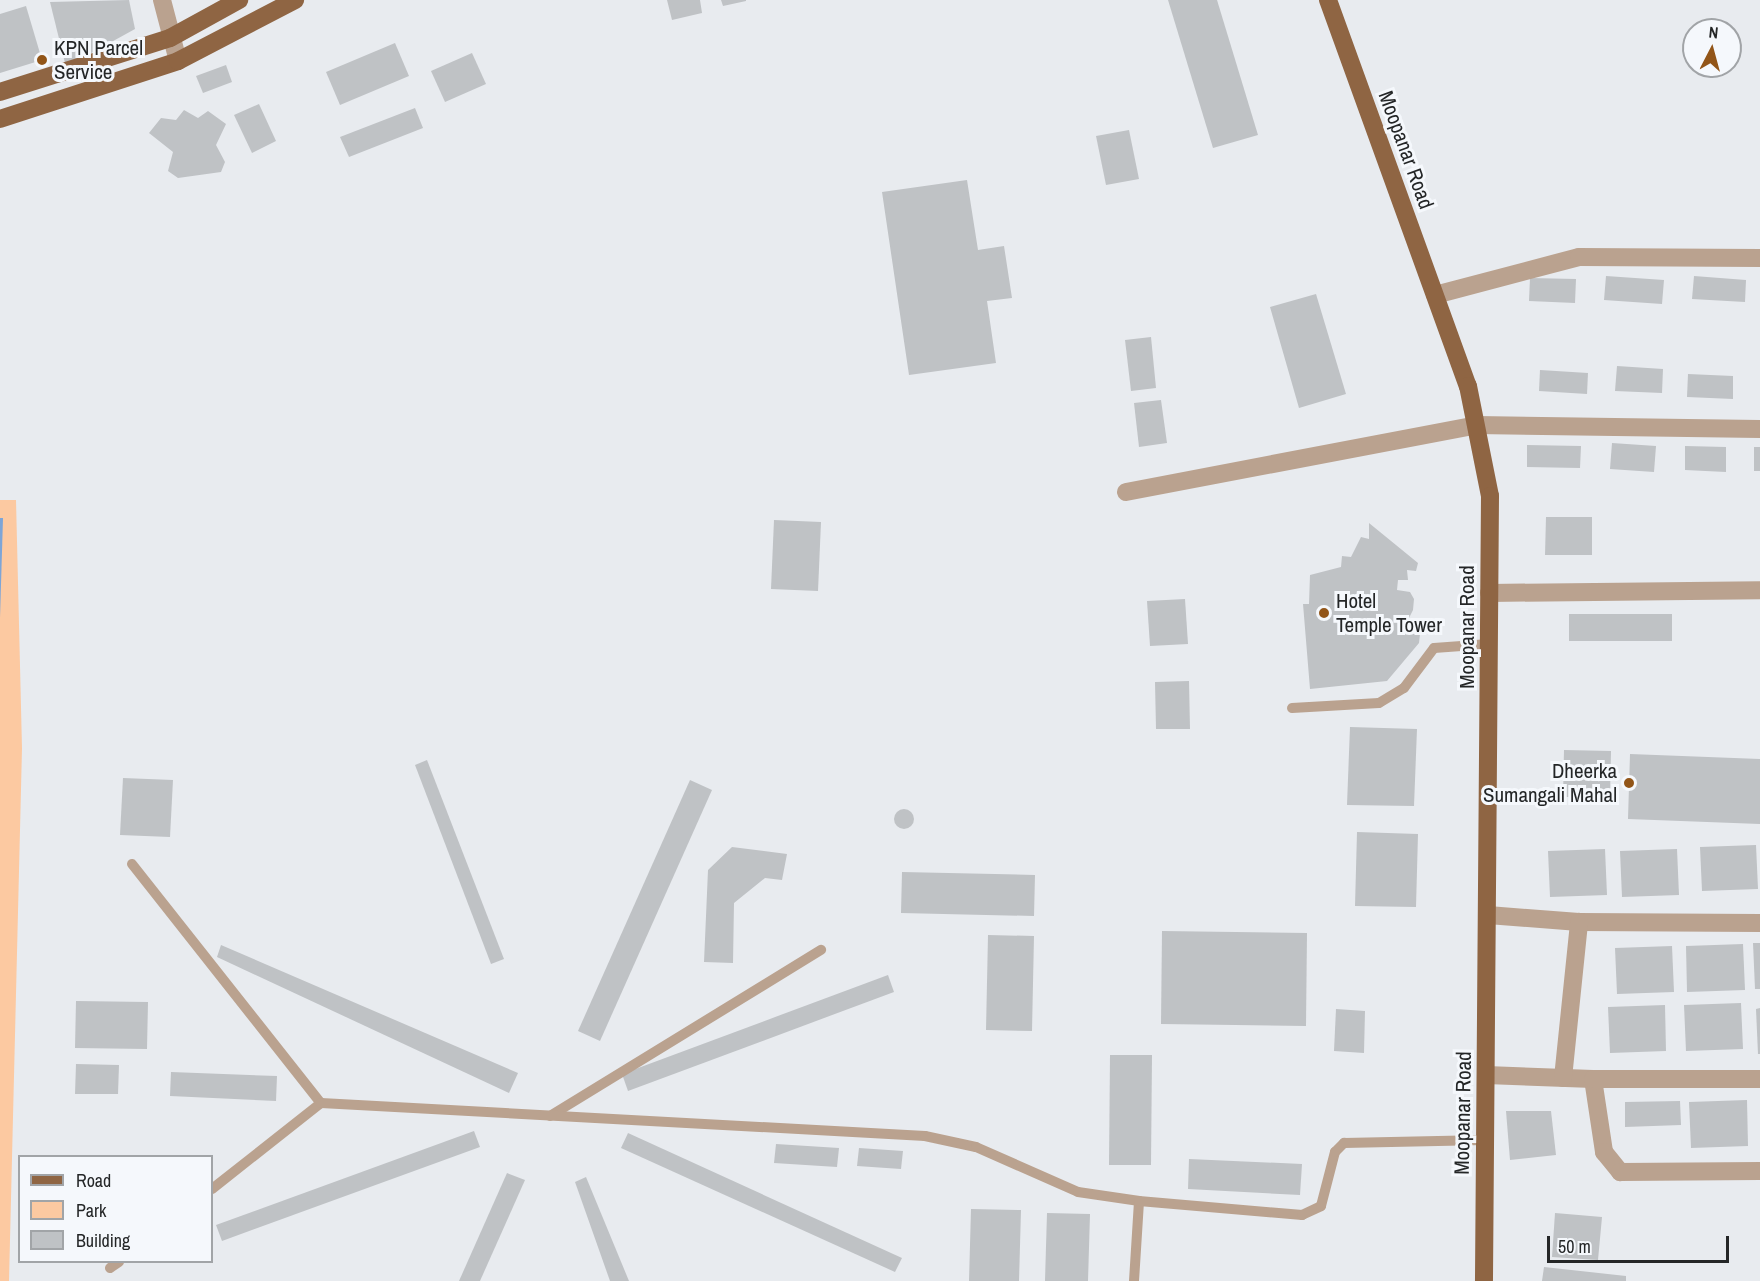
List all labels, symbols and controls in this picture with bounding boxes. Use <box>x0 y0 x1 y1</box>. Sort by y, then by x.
north arrow <box>1682 18 1742 78</box>
text: N <box>1708 21 1720 44</box>
place label: KPN Parcel Service <box>54 35 143 85</box>
marker: KPN Parcel Service <box>35 53 49 67</box>
street label: Moopanar Road <box>1373 88 1439 212</box>
street label: Moopanar Road <box>1454 565 1480 689</box>
place label: Hotel Temple Tower <box>1336 588 1442 638</box>
marker: Hotel Temple Tower <box>1317 606 1331 620</box>
place label: Dheerka Sumangali Mahal <box>1483 758 1617 808</box>
marker: Dheerka Sumangali Mahal <box>1622 776 1636 790</box>
street label: Moopanar Road <box>1449 1051 1477 1175</box>
legend <box>18 1155 213 1263</box>
text: Road <box>76 1168 111 1193</box>
text: Park <box>76 1198 106 1223</box>
scale bar <box>1550 1224 1732 1262</box>
text: Building <box>76 1228 130 1253</box>
text: 50 m <box>1558 1234 1591 1259</box>

